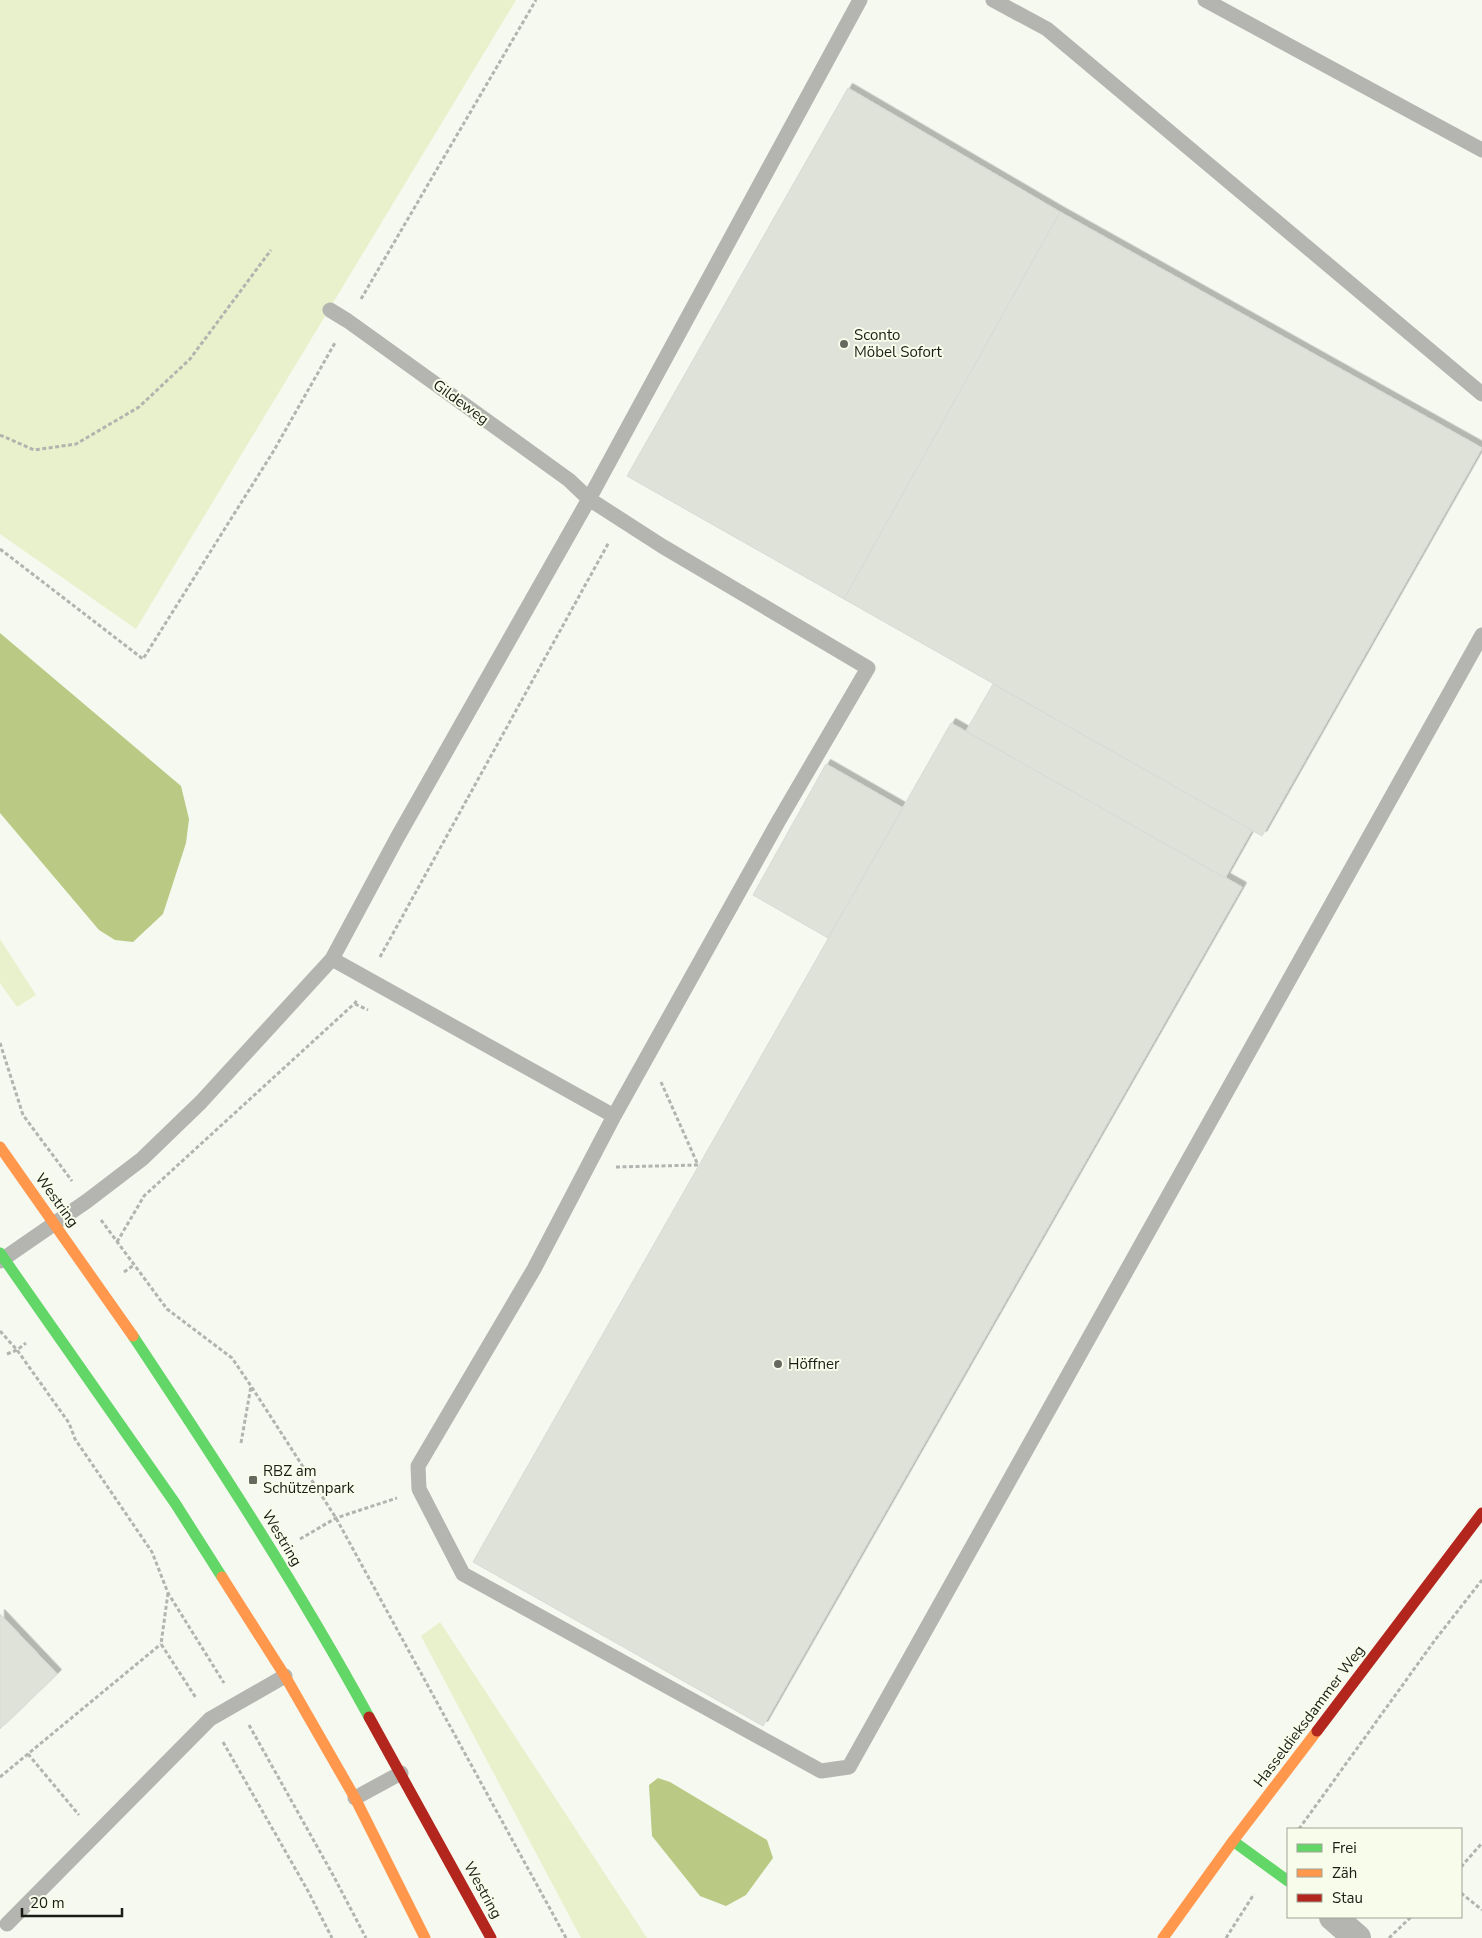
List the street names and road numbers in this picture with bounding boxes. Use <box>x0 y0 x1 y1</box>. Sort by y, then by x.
street label: Gildeweg <box>429 375 493 429</box>
street label: Westring <box>31 1169 83 1231</box>
street label: Westring <box>257 1506 307 1570</box>
street label: Hasseldieksdammer Weg <box>1249 1641 1369 1791</box>
street label: Westring <box>459 1858 507 1922</box>

